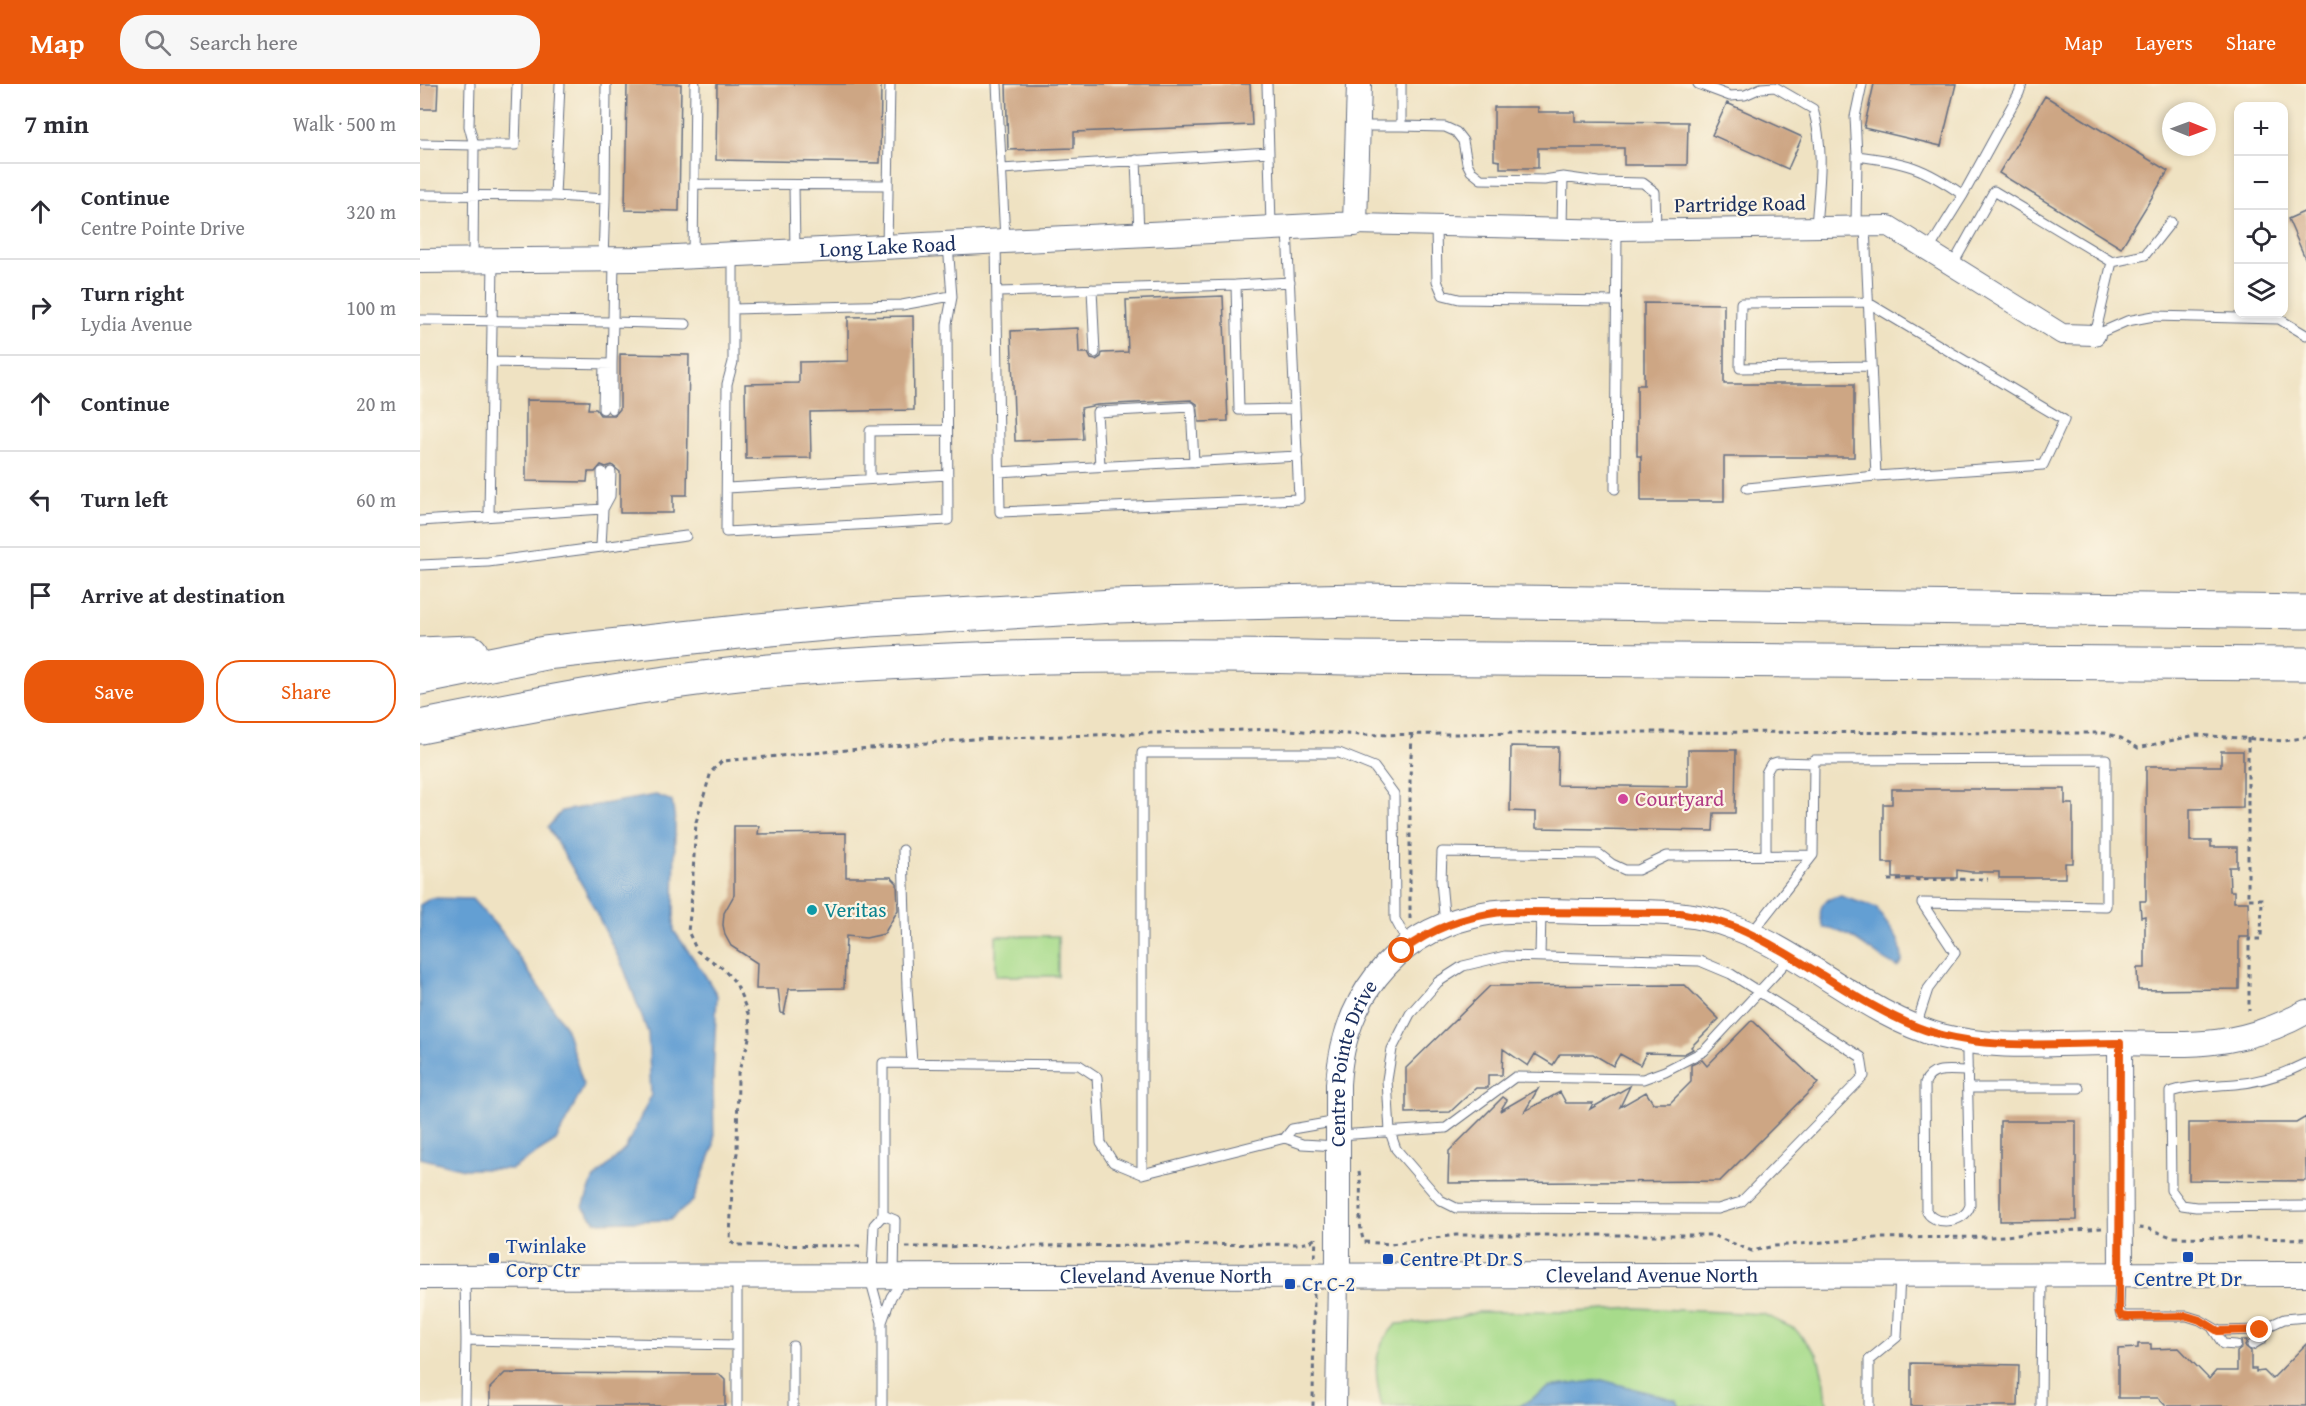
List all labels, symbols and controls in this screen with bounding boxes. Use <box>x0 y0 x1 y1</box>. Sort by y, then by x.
search box <box>120 15 540 69</box>
text: Map <box>30 22 84 63</box>
icon: search <box>141 26 174 59</box>
text: Search here <box>189 26 298 58</box>
text: Map <box>2064 27 2103 58</box>
text: Layers <box>2136 27 2193 58</box>
text: Share <box>2226 27 2276 58</box>
north arrow <box>2162 102 2216 156</box>
map controls <box>2234 102 2288 318</box>
button: + <box>2234 102 2288 156</box>
text: 7 min <box>24 104 89 143</box>
text: Walk · 500 m <box>293 109 396 138</box>
button: − <box>2234 156 2288 210</box>
text: Continue <box>81 181 170 213</box>
street label: Partridge Road <box>1674 187 1807 220</box>
icon: ahead <box>24 195 57 228</box>
text: 320 m <box>346 197 396 226</box>
button: locate <box>2234 210 2288 264</box>
text: Centre Pointe Drive <box>81 213 245 242</box>
street label: Long Lake Road <box>819 227 957 265</box>
button: layers <box>2234 264 2288 318</box>
text: Turn right <box>81 277 184 309</box>
icon: right <box>24 291 57 324</box>
text: 100 m <box>346 293 396 322</box>
text: Lydia Avenue <box>81 309 192 338</box>
icon: ahead <box>24 387 57 420</box>
text: Continue <box>81 387 170 419</box>
text: 20 m <box>356 389 396 418</box>
icon: left <box>24 483 57 516</box>
text: Turn left <box>81 483 168 515</box>
text: 60 m <box>356 485 396 514</box>
icon: arrive <box>24 579 57 612</box>
text: Arrive at destination <box>81 579 285 611</box>
button: Save <box>24 660 204 723</box>
button: Share <box>216 660 396 723</box>
place label: Courtyard <box>1635 783 1725 814</box>
marker: Courtyard <box>1616 792 1630 806</box>
place label: Veritas <box>824 894 887 925</box>
marker: Veritas <box>805 903 819 917</box>
route start <box>1388 937 1414 963</box>
street label: Centre Pointe Drive <box>1322 973 1385 1147</box>
place label: Twinlake Corp Ctr <box>506 1230 586 1285</box>
place label: Centre Pt Dr S <box>1400 1243 1523 1274</box>
marker: Centre Pt Dr <box>2181 1250 2195 1264</box>
marker: Twinlake Corp Ctr <box>487 1251 501 1265</box>
marker: Centre Pt Dr S <box>1381 1252 1395 1266</box>
street label: Cleveland Avenue North <box>1546 1259 1758 1290</box>
street label: Cleveland Avenue North <box>1060 1260 1272 1291</box>
place label: Centre Pt Dr <box>2134 1263 2242 1294</box>
place label: Cr C-2 <box>1302 1268 1355 1299</box>
marker: Cr C-2 <box>1283 1277 1297 1291</box>
route end <box>2246 1316 2272 1342</box>

